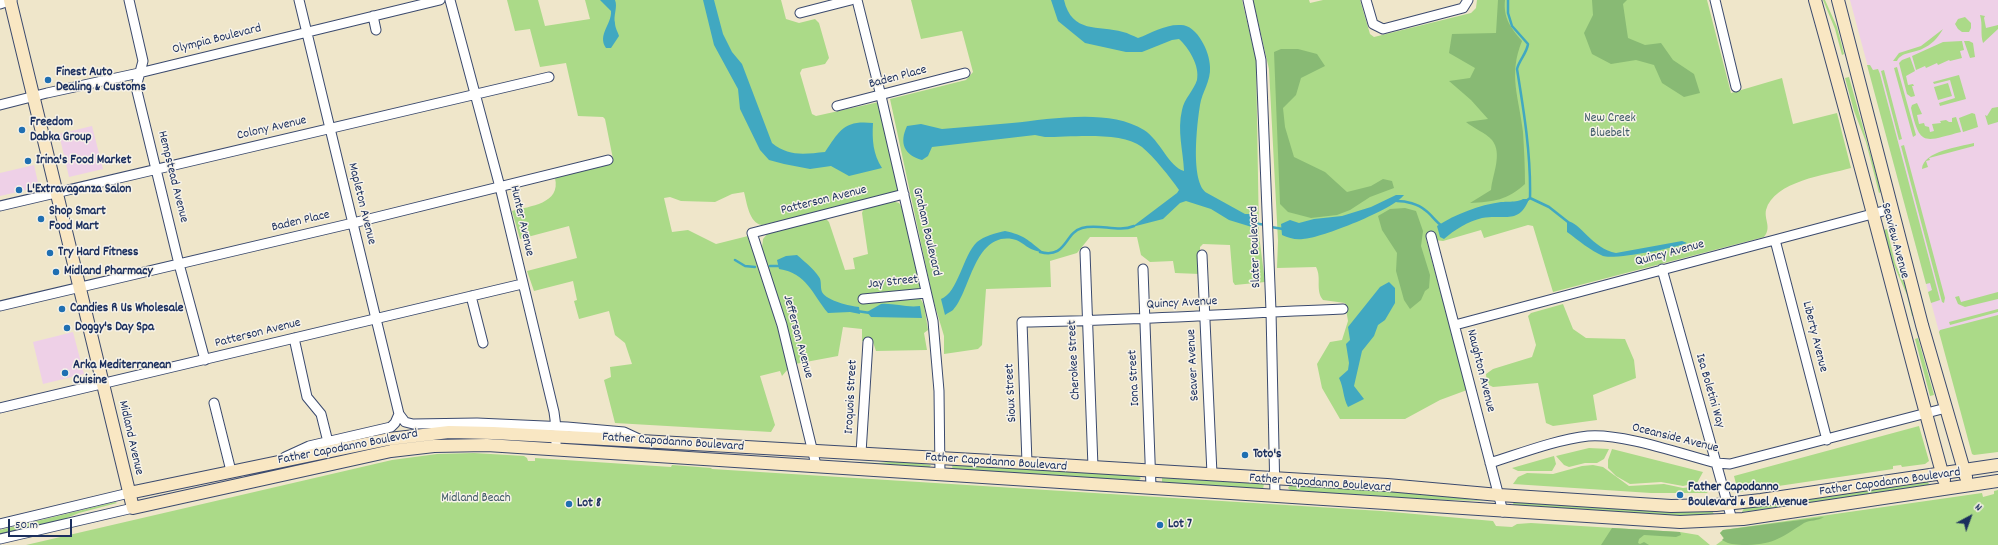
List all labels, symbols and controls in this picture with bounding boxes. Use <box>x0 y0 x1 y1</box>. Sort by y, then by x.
street label: Olympia Boulevard <box>171 21 263 59</box>
street label: Baden Place <box>867 63 929 93</box>
place label: Finest Auto Dealing & Customs <box>56 65 146 96</box>
marker: Finest Auto Dealing & Customs <box>43 75 53 85</box>
park label: New Creek Bluebelt <box>1584 111 1636 142</box>
street label: Colony Avenue <box>236 113 308 145</box>
place label: Freedom Dabka Group <box>30 115 92 146</box>
marker: Freedom Dabka Group <box>17 125 27 135</box>
street label: Hempstead Avenue <box>153 129 191 225</box>
place label: Irina's Food Market <box>36 153 131 169</box>
marker: Irina's Food Market <box>23 156 33 166</box>
street label: Mapleton Avenue <box>343 162 379 246</box>
place label: L'Extravaganza Salon <box>27 182 131 198</box>
street label: Patterson Avenue <box>779 183 869 219</box>
street label: Hunter Avenue <box>505 184 537 258</box>
marker: L'Extravaganza Salon <box>14 185 24 195</box>
street label: Graham Boulevard <box>908 186 944 278</box>
street label: Seaview Avenue <box>1876 201 1912 281</box>
place label: Shop Smart Food Mart <box>49 204 106 235</box>
street label: Slater Boulevard <box>1247 206 1265 288</box>
street label: Baden Place <box>270 208 332 236</box>
marker: Shop Smart Food Mart <box>36 214 46 224</box>
street label: Quincy Avenue <box>1634 237 1706 271</box>
place label: Try Hard Fitness <box>58 245 139 261</box>
marker: Try Hard Fitness <box>45 248 55 258</box>
place label: Midland Pharmacy <box>64 264 153 280</box>
marker: Midland Pharmacy <box>51 267 61 277</box>
street label: Jay Street <box>867 273 919 293</box>
street label: Jefferson Avenue <box>778 294 816 380</box>
street label: Quincy Avenue <box>1146 294 1218 314</box>
street label: Liberty Avenue <box>1798 300 1830 374</box>
place label: Candies R Us Wholesale <box>70 301 184 317</box>
marker: Candies R Us Wholesale <box>57 304 67 314</box>
street label: Patterson Avenue <box>213 316 303 352</box>
place label: Doggy's Day Spa <box>75 320 154 336</box>
street label: Cherokee Street <box>1065 320 1085 400</box>
marker: Doggy's Day Spa <box>62 323 72 333</box>
street label: Naughton Avenue <box>1462 328 1498 414</box>
street label: Seaver Avenue <box>1184 329 1204 401</box>
street label: Iona Street <box>1126 349 1144 407</box>
street label: Isa Boletini Way <box>1691 352 1727 430</box>
place label: Arka Mediterranean Cuisine <box>73 358 171 389</box>
street label: Iroquois Street <box>842 360 862 434</box>
street label: Sioux Street <box>1003 363 1021 423</box>
marker: Arka Mediterranean Cuisine <box>60 368 70 378</box>
street label: Midland Avenue <box>114 399 146 477</box>
street label: Oceanside Avenue <box>1630 421 1720 457</box>
street label: Father Capodanno Boulevard <box>277 427 419 469</box>
street label: Father Capodanno Boulevard <box>602 430 744 456</box>
place label: Toto's <box>1253 447 1281 463</box>
street label: Father Capodanno Boulevard <box>925 450 1067 476</box>
marker: Toto's <box>1240 450 1250 460</box>
street label: Father Capodanno Boulevard <box>1818 465 1962 501</box>
street label: Father Capodanno Boulevard <box>1249 471 1391 497</box>
place label: Father Capodanno Boulevard & Buel Avenue <box>1688 480 1808 511</box>
marker: Father Capodanno Boulevard & Buel Avenue <box>1675 490 1685 500</box>
park label: Midland Beach <box>441 491 511 507</box>
place label: Lot 8 <box>577 496 601 512</box>
north arrow <box>1950 497 1990 537</box>
marker: Lot 8 <box>564 499 574 509</box>
text: N <box>1971 500 1985 516</box>
scale bar <box>10 511 74 537</box>
text: 50 m <box>15 517 38 534</box>
place label: Lot 7 <box>1168 517 1192 533</box>
marker: Lot 7 <box>1155 520 1165 530</box>

